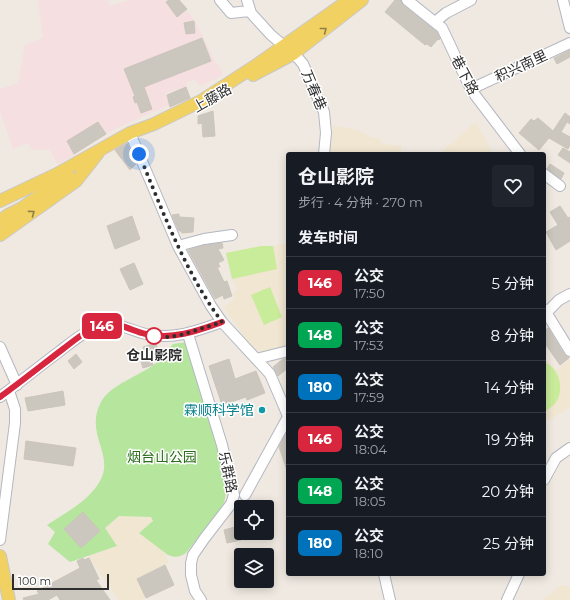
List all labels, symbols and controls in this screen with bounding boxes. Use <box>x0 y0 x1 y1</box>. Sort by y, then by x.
one-way arrow <box>319 28 326 35</box>
street label: 积兴南里 <box>492 46 550 86</box>
street label: 巷下路 <box>447 52 483 98</box>
street label: 万春巷 <box>298 67 330 113</box>
street label: 上藤路 <box>189 80 235 116</box>
your location <box>129 144 149 164</box>
text: 仓山影院 <box>298 165 374 188</box>
button: heart <box>492 165 534 207</box>
text: 步行 · 4 分钟 · 270 m <box>298 194 423 210</box>
one-way arrow <box>27 211 34 218</box>
text: 发车时间 <box>298 228 358 247</box>
text: 公交 <box>354 266 384 285</box>
text: 146 <box>308 274 332 292</box>
text: 5 分钟 <box>492 274 534 293</box>
text: 17:50 <box>354 285 385 301</box>
line badge: 146 <box>79 313 125 339</box>
text: 146 <box>90 317 114 335</box>
text: 公交 <box>354 318 384 337</box>
text: 148 <box>308 326 332 344</box>
text: 8 分钟 <box>490 326 534 345</box>
marker: 仓山影院 <box>145 327 163 345</box>
text: 17:53 <box>354 337 383 353</box>
place label: 仓山影院 <box>126 346 182 364</box>
text: 公交 <box>354 370 384 389</box>
text: 180 <box>308 378 332 396</box>
text: 14 分钟 <box>485 378 534 397</box>
text: 17:59 <box>354 389 384 405</box>
place label: 霖顺科学馆 <box>184 401 254 419</box>
marker: 霖顺科学馆 <box>257 405 267 415</box>
text: 公交 <box>354 422 384 441</box>
text: 146 <box>308 430 332 448</box>
text: 19 分钟 <box>486 430 534 449</box>
text: 18:04 <box>354 441 387 457</box>
park label: 烟台山公园 <box>127 448 197 466</box>
street label: 乐群路 <box>215 450 241 494</box>
text: 公交 <box>354 474 384 493</box>
text: 148 <box>308 482 332 500</box>
text: 20 分钟 <box>482 482 534 501</box>
text: 18:05 <box>354 493 386 509</box>
map controls <box>234 500 274 588</box>
button: locate <box>234 500 274 540</box>
text: 公交 <box>354 526 384 545</box>
text: 180 <box>308 534 332 552</box>
text: 25 分钟 <box>483 534 534 553</box>
text: 18:10 <box>354 545 383 561</box>
button: layers <box>234 548 274 588</box>
scale bar <box>12 572 109 591</box>
text: 100 m <box>18 574 51 588</box>

